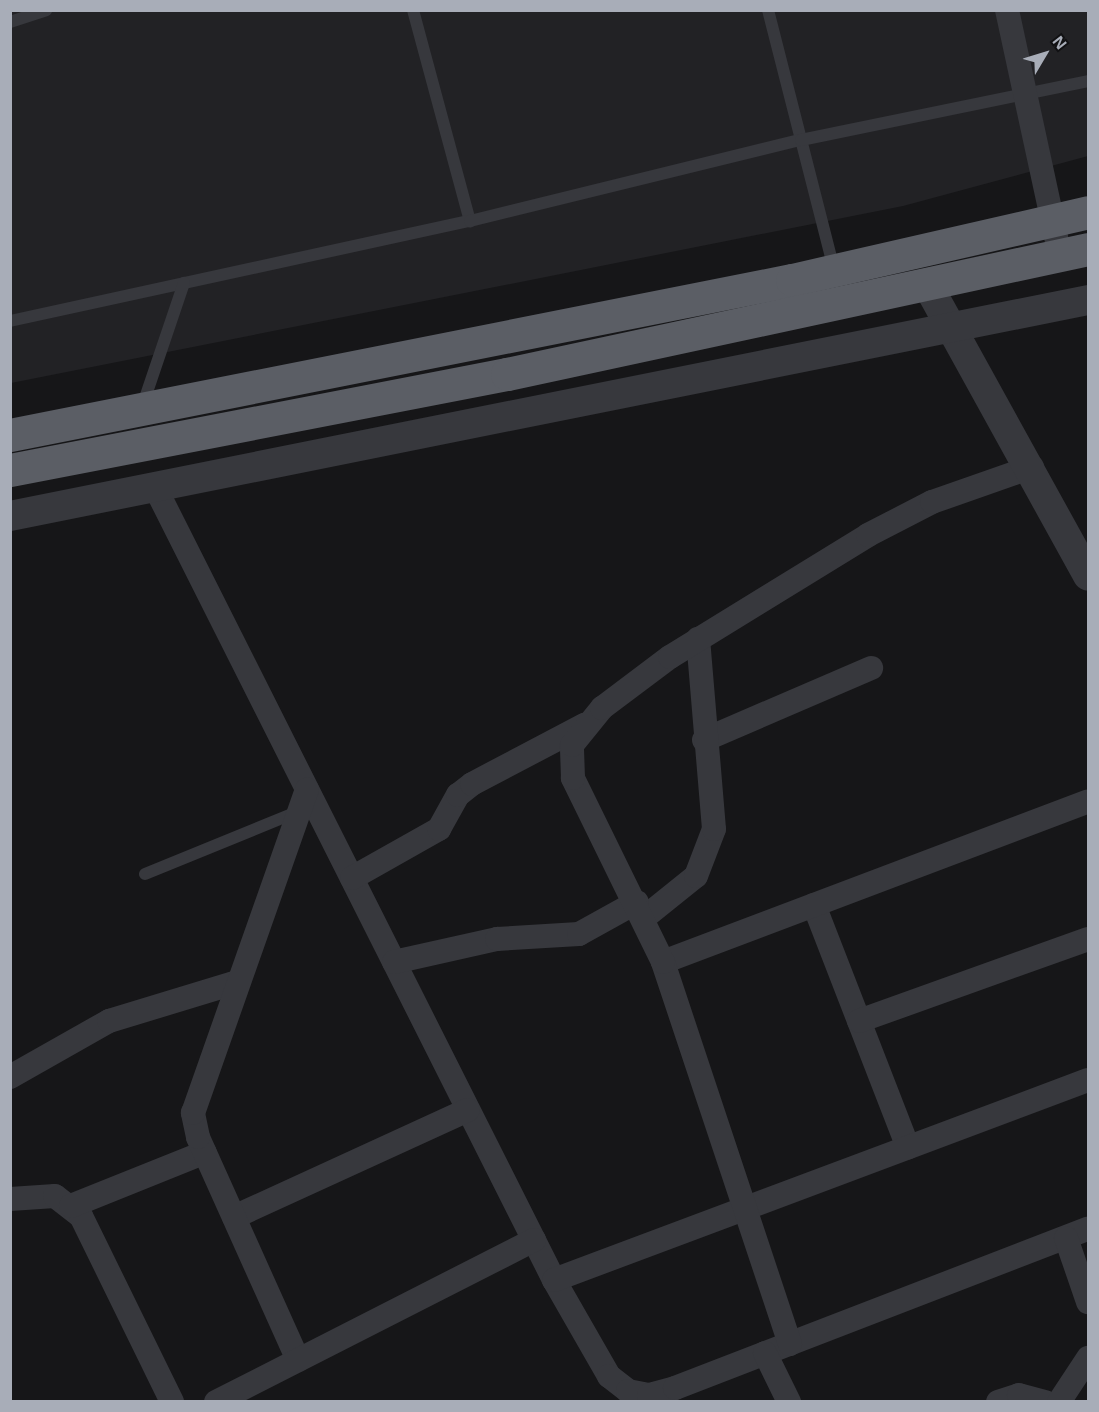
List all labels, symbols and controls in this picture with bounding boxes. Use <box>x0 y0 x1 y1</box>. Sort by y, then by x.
north arrow <box>1015 24 1075 84</box>
text: N <box>1049 33 1070 52</box>

